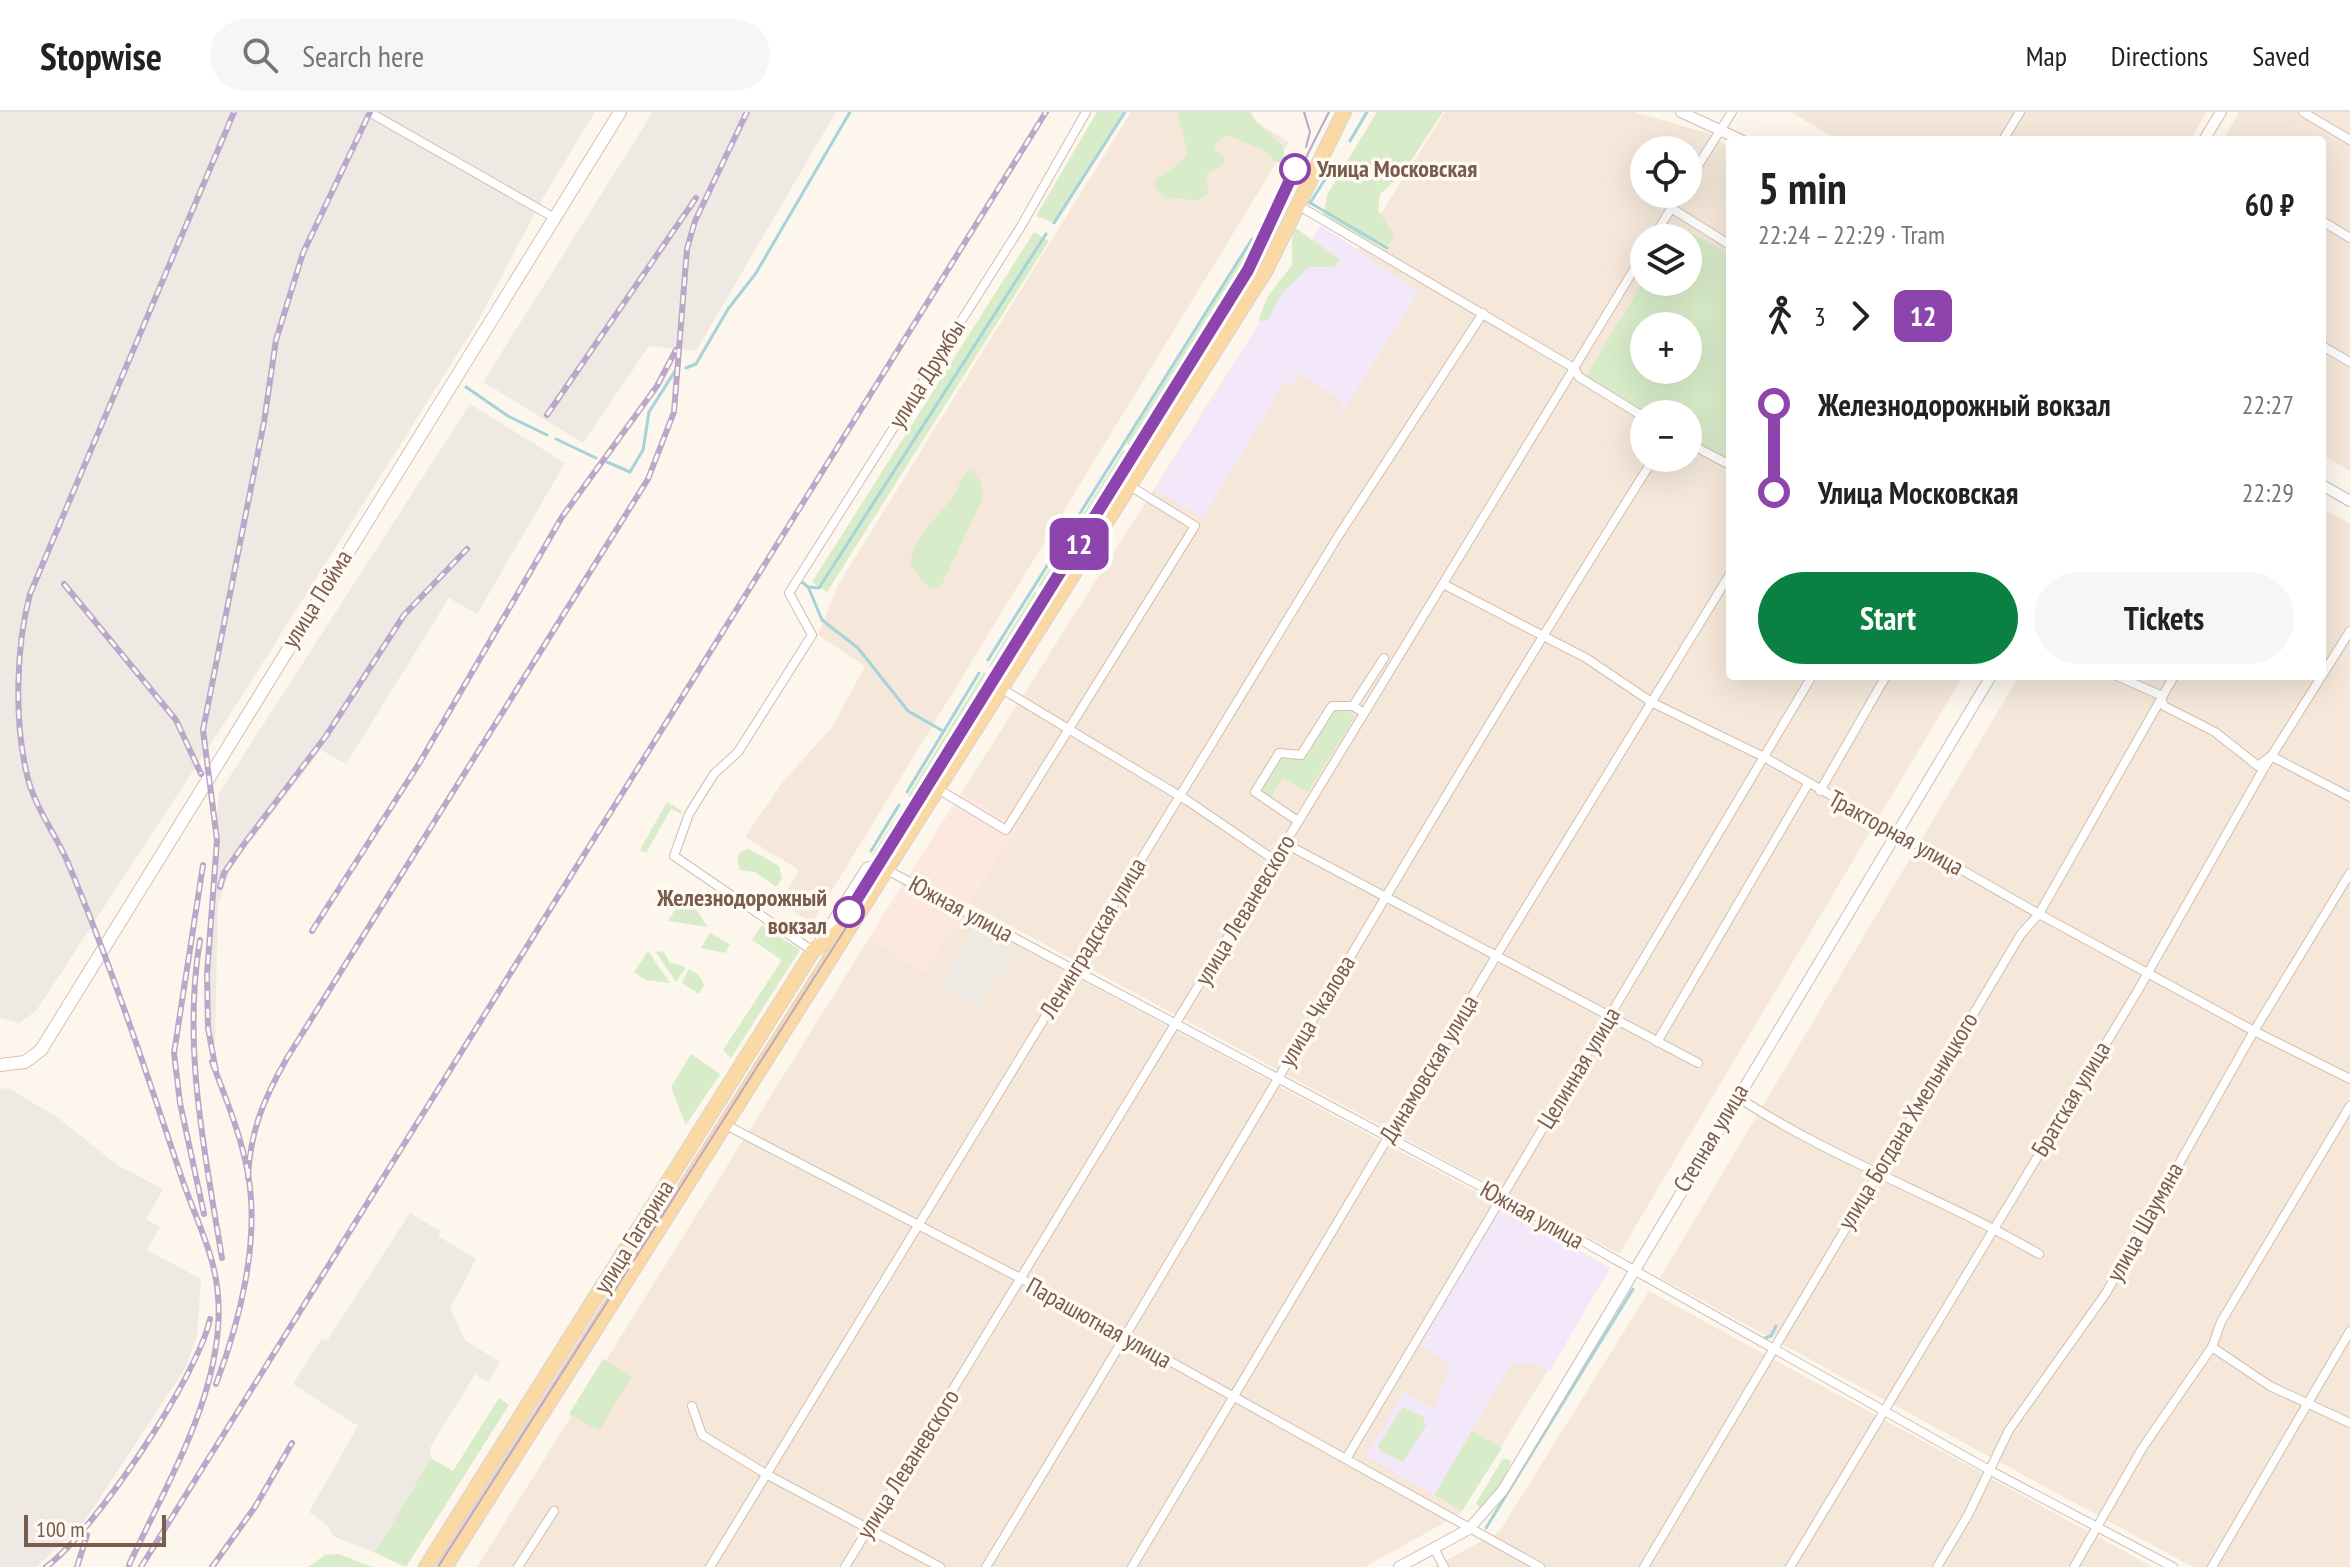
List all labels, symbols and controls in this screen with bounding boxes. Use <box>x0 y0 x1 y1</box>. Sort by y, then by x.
search box <box>210 19 770 91</box>
text: Stopwise <box>40 31 162 80</box>
icon: search <box>238 33 282 77</box>
text: Search here <box>302 36 424 75</box>
text: Map <box>2026 37 2067 74</box>
text: Directions <box>2111 37 2208 74</box>
text: Saved <box>2252 37 2310 74</box>
map controls <box>1630 136 1702 472</box>
button: locate <box>1630 136 1702 208</box>
place label: Улица Московская <box>1316 153 1477 184</box>
marker: Улица Московская <box>1280 154 1310 184</box>
text: 5 min <box>1758 159 1847 216</box>
text: 60 ₽ <box>2245 185 2294 224</box>
text: 22:24 – 22:29 · Tram <box>1758 218 1945 251</box>
button: layers <box>1630 224 1702 296</box>
icon: walk <box>1758 294 1802 338</box>
icon: forward <box>1838 294 1882 338</box>
text: 12 <box>1910 297 1936 334</box>
text: 3 <box>1814 300 1826 333</box>
button: + <box>1630 312 1702 384</box>
street label: улица Дружбы <box>881 314 972 434</box>
text: Железнодорожный вокзал <box>1818 385 2111 424</box>
text: 22:27 <box>2242 388 2294 421</box>
button: − <box>1630 400 1702 472</box>
text: Улица Московская <box>1818 473 2018 512</box>
text: 22:29 <box>2242 476 2294 509</box>
line badge: 12 <box>1043 518 1115 570</box>
text: 12 <box>1066 525 1092 562</box>
street label: улица Пойма <box>274 544 359 654</box>
button: Start <box>1758 572 2018 664</box>
button: Tickets <box>2034 572 2294 664</box>
street label: Тракторная улица <box>1823 783 1969 882</box>
street label: улица Леваневского <box>1187 829 1302 991</box>
street label: Ленинградская улица <box>1032 852 1153 1025</box>
street label: Южная улица <box>904 868 1019 949</box>
place label: Железнодорожный вокзал <box>656 882 827 941</box>
marker: Железнодорожный вокзал <box>834 897 864 927</box>
street label: улица Чкалова <box>1271 949 1362 1072</box>
street label: Динамовская улица <box>1372 989 1485 1148</box>
street label: Целинная улица <box>1530 1001 1627 1134</box>
street label: улица Богдана Хмельницкого <box>1830 1007 1985 1235</box>
street label: Братская улица <box>2024 1035 2117 1162</box>
street label: Степная улица <box>1666 1078 1755 1198</box>
street label: улица Шаумяна <box>2099 1157 2190 1287</box>
street label: Южная улица <box>1475 1173 1589 1256</box>
street label: улица Гагарина <box>587 1174 681 1299</box>
street label: Парашютная улица <box>1021 1270 1177 1375</box>
street label: улица Леваневского <box>849 1383 966 1544</box>
scale bar <box>24 1511 166 1547</box>
text: 100 m <box>36 1515 85 1543</box>

